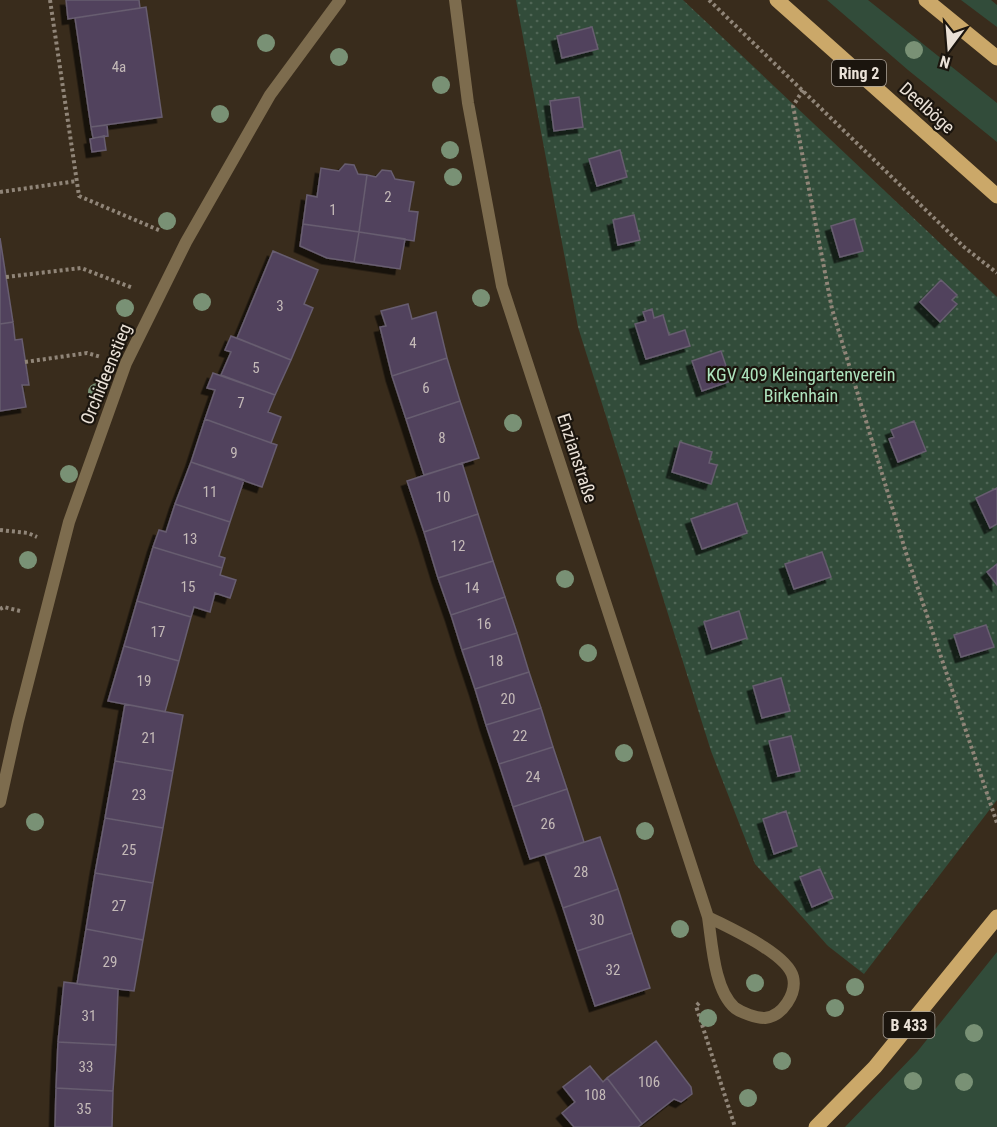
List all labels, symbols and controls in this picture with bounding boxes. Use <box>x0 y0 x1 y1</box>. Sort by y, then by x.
north arrow <box>919 18 979 78</box>
text: N <box>938 51 952 72</box>
house number: 4a <box>112 58 126 76</box>
road number: Ring 2 <box>832 60 886 86</box>
street label: Deelböge <box>896 78 959 138</box>
house number: 2 <box>384 188 392 206</box>
house number: 1 <box>329 201 337 219</box>
house number: 3 <box>276 297 284 315</box>
street label: Orchideenstieg <box>76 320 135 427</box>
house number: 4 <box>409 334 417 352</box>
house number: 5 <box>252 359 260 377</box>
park label: KGV 409 Kleingartenverein Birkenhain <box>707 364 895 406</box>
house number: 6 <box>422 379 430 397</box>
house number: 7 <box>237 394 245 412</box>
street label: Enzianstraße <box>553 411 602 505</box>
house number: 8 <box>438 429 446 447</box>
house number: 9 <box>230 444 238 462</box>
house number: 11 <box>203 483 217 501</box>
house number: 10 <box>436 488 450 506</box>
house number: 13 <box>183 530 197 548</box>
house number: 12 <box>451 537 465 555</box>
house number: 15 <box>181 578 195 596</box>
house number: 14 <box>465 579 479 597</box>
house number: 16 <box>477 615 491 633</box>
house number: 17 <box>151 623 165 641</box>
house number: 18 <box>489 652 503 670</box>
house number: 19 <box>137 672 151 690</box>
house number: 20 <box>501 690 515 708</box>
house number: 22 <box>513 727 527 745</box>
house number: 21 <box>142 729 156 747</box>
house number: 24 <box>526 768 540 786</box>
house number: 23 <box>132 786 146 804</box>
house number: 26 <box>541 815 555 833</box>
house number: 25 <box>122 841 136 859</box>
house number: 28 <box>574 863 588 881</box>
house number: 27 <box>112 897 126 915</box>
house number: 30 <box>590 911 604 929</box>
house number: 29 <box>103 953 117 971</box>
house number: 32 <box>606 961 620 979</box>
house number: 31 <box>82 1007 96 1025</box>
road number: B 433 <box>884 1012 934 1038</box>
house number: 33 <box>79 1058 93 1076</box>
house number: 106 <box>638 1073 660 1091</box>
house number: 108 <box>584 1086 606 1104</box>
house number: 35 <box>77 1100 91 1118</box>

